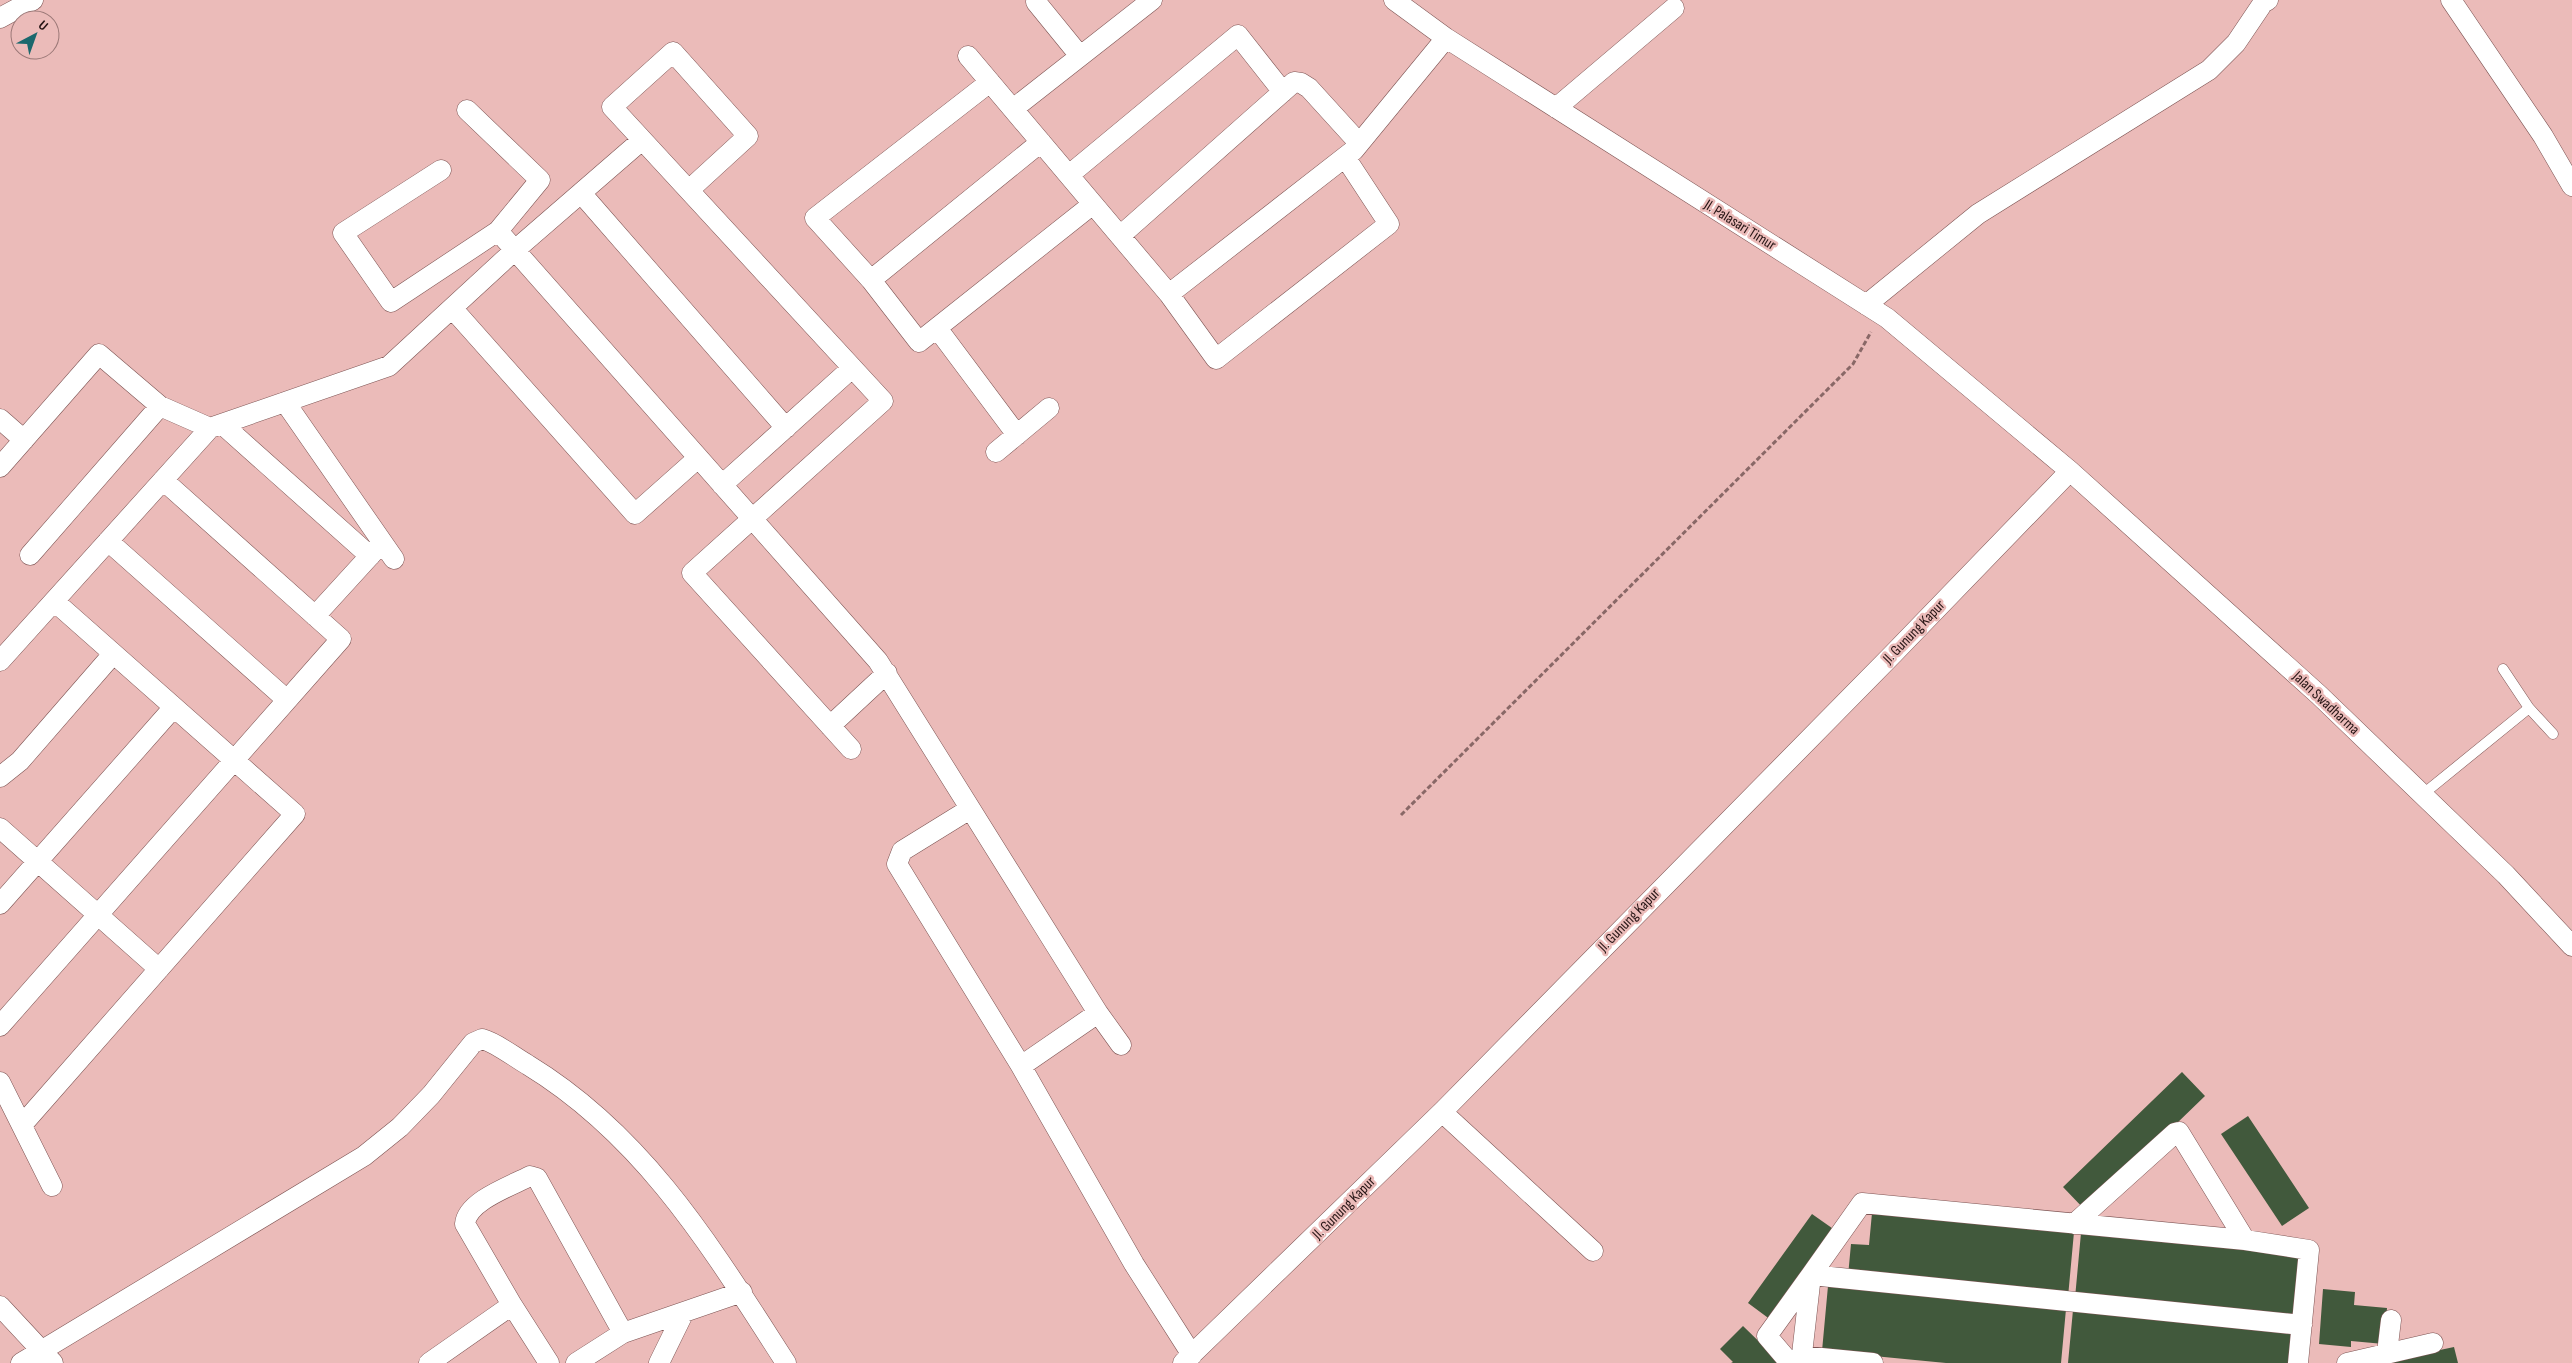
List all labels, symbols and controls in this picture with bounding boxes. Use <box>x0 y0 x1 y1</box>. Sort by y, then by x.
north arrow <box>10 10 60 60</box>
text: U <box>35 17 52 34</box>
street label: Jl. Palasari Timur <box>1700 195 1780 255</box>
street label: Jl. Gunung Kapur <box>1878 596 1950 669</box>
street label: Jalan Swadharma <box>2288 666 2364 739</box>
street label: Jl. Gunung Kapur <box>1593 884 1665 957</box>
street label: Jl. Gunung Kapur <box>1308 1172 1380 1244</box>

